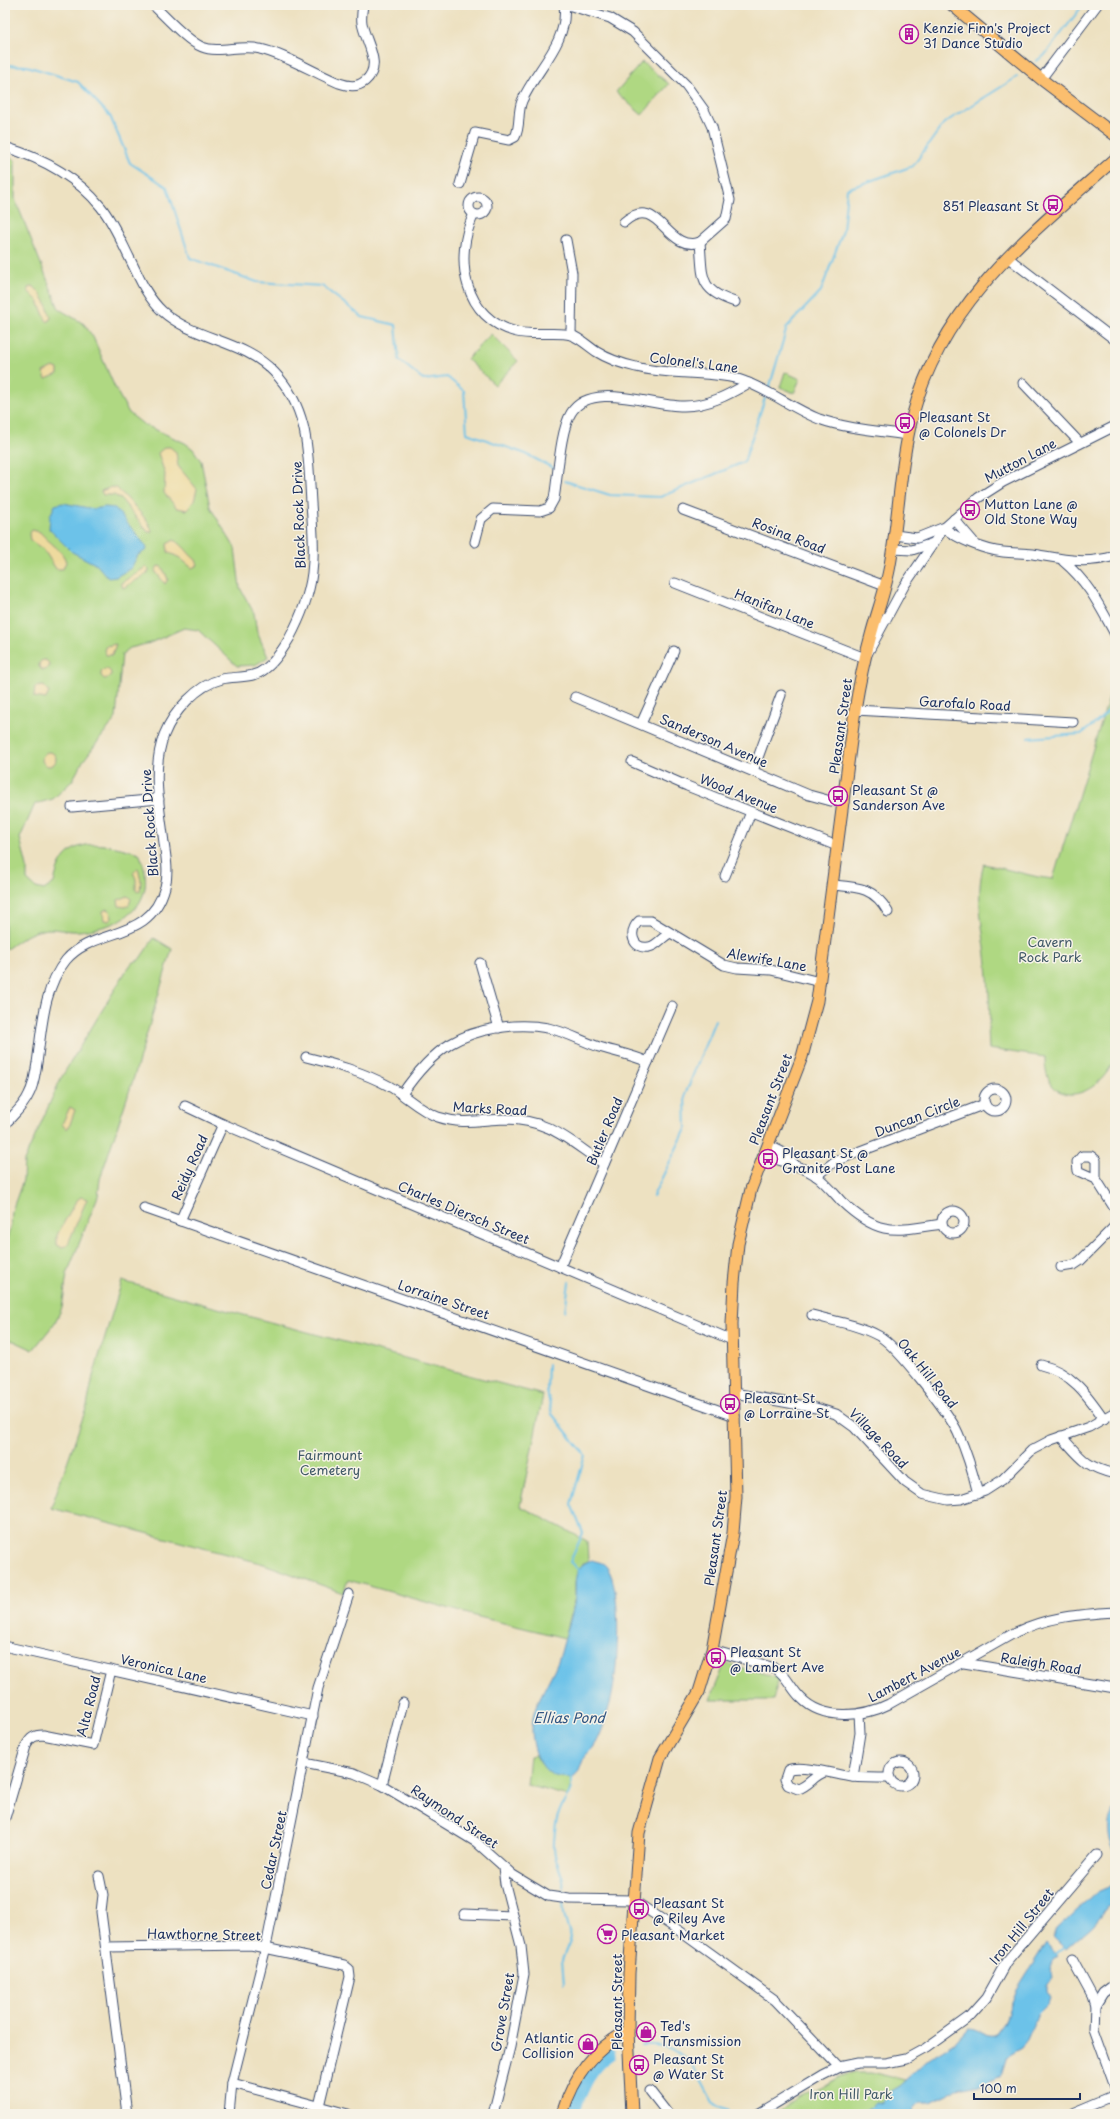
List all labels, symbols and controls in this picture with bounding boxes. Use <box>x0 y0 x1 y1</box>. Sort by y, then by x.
place label: Kenzie Finn's Project 31 Dance Studio <box>923 18 1050 52</box>
building icon: Kenzie Finn's Project 31 Dance Studio <box>898 23 920 45</box>
bus stop icon: 851 Pleasant St <box>1042 194 1064 216</box>
place label: 851 Pleasant St <box>943 196 1039 215</box>
street label: Colonel's Lane <box>648 347 740 377</box>
place label: Pleasant St @ Colonels Dr <box>919 407 1007 441</box>
bus stop icon: Pleasant St @ Colonels Dr <box>894 412 916 434</box>
street label: Mutton Lane <box>981 433 1059 487</box>
street label: Black Rock Drive <box>287 461 309 569</box>
place label: Mutton Lane @ Old Stone Way <box>984 494 1078 528</box>
bus stop icon: Mutton Lane @ Old Stone Way <box>959 499 981 521</box>
street label: Rosina Road <box>750 512 828 558</box>
street label: Hanifan Lane <box>732 583 818 633</box>
street label: Pleasant Street <box>824 677 856 775</box>
street label: Garofalo Road <box>919 691 1011 715</box>
street label: Sanderson Avenue <box>657 709 771 771</box>
street label: Black Rock Drive <box>136 768 162 878</box>
street label: Wood Avenue <box>697 769 781 817</box>
place label: Pleasant St @ Sanderson Ave <box>852 780 945 814</box>
bus stop icon: Pleasant St @ Sanderson Ave <box>827 785 849 807</box>
park label: Cavern Rock Park <box>1018 932 1082 966</box>
street label: Alewife Lane <box>725 943 809 975</box>
street label: Pleasant Street <box>744 1051 796 1147</box>
street label: Duncan Circle <box>872 1091 962 1141</box>
street label: Butler Road <box>581 1094 627 1168</box>
street label: Marks Road <box>452 1097 528 1119</box>
street label: Reidy Road <box>166 1131 212 1203</box>
place label: Pleasant St @ Granite Post Lane <box>782 1143 895 1177</box>
bus stop icon: Pleasant St @ Granite Post Lane <box>757 1148 779 1170</box>
street label: Charles Diersch Street <box>395 1176 533 1248</box>
street label: Lorraine Street <box>396 1274 492 1324</box>
street label: Oak Hill Road <box>894 1334 962 1412</box>
place label: Pleasant St @ Lorraine St <box>744 1388 829 1422</box>
bus stop icon: Pleasant St @ Lorraine St <box>719 1393 741 1415</box>
street label: Village Road <box>845 1404 913 1472</box>
park label: Fairmount Cemetery <box>298 1445 362 1479</box>
street label: Pleasant Street <box>699 1489 731 1587</box>
place label: Pleasant St @ Lambert Ave <box>730 1642 825 1676</box>
street label: Lambert Avenue <box>865 1642 963 1706</box>
bus stop icon: Pleasant St @ Lambert Ave <box>705 1647 727 1669</box>
street label: Raleigh Road <box>999 1647 1083 1679</box>
street label: Veronica Lane <box>119 1649 209 1687</box>
street label: Alta Road <box>71 1674 105 1738</box>
water label: Ellias Pond <box>533 1707 608 1728</box>
street label: Raymond Street <box>407 1780 503 1852</box>
street label: Cedar Street <box>255 1809 291 1891</box>
street label: Iron Hill Street <box>984 1884 1058 1968</box>
place label: Pleasant St @ Riley Ave <box>653 1893 725 1927</box>
bus stop icon: Pleasant St @ Riley Ave <box>628 1898 650 1920</box>
supermarket icon: Pleasant Market <box>596 1923 618 1945</box>
street label: Hawthorne Street <box>147 1924 261 1944</box>
place label: Pleasant Market <box>621 1925 725 1944</box>
street label: Pleasant Street <box>607 1954 626 2050</box>
street label: Grove Street <box>486 1971 518 2053</box>
place label: Ted's Transmission <box>660 2016 741 2050</box>
shop icon: Ted's Transmission <box>635 2021 657 2043</box>
place label: Atlantic Collision <box>522 2028 574 2062</box>
shop icon: Atlantic Collision <box>577 2033 599 2055</box>
place label: Pleasant St @ Water St <box>653 2049 724 2083</box>
bus stop icon: Pleasant St @ Water St <box>628 2054 650 2076</box>
scale bar <box>974 2075 1080 2101</box>
text: 100 m <box>980 2079 1017 2097</box>
park label: Iron Hill Park <box>809 2084 893 2103</box>

